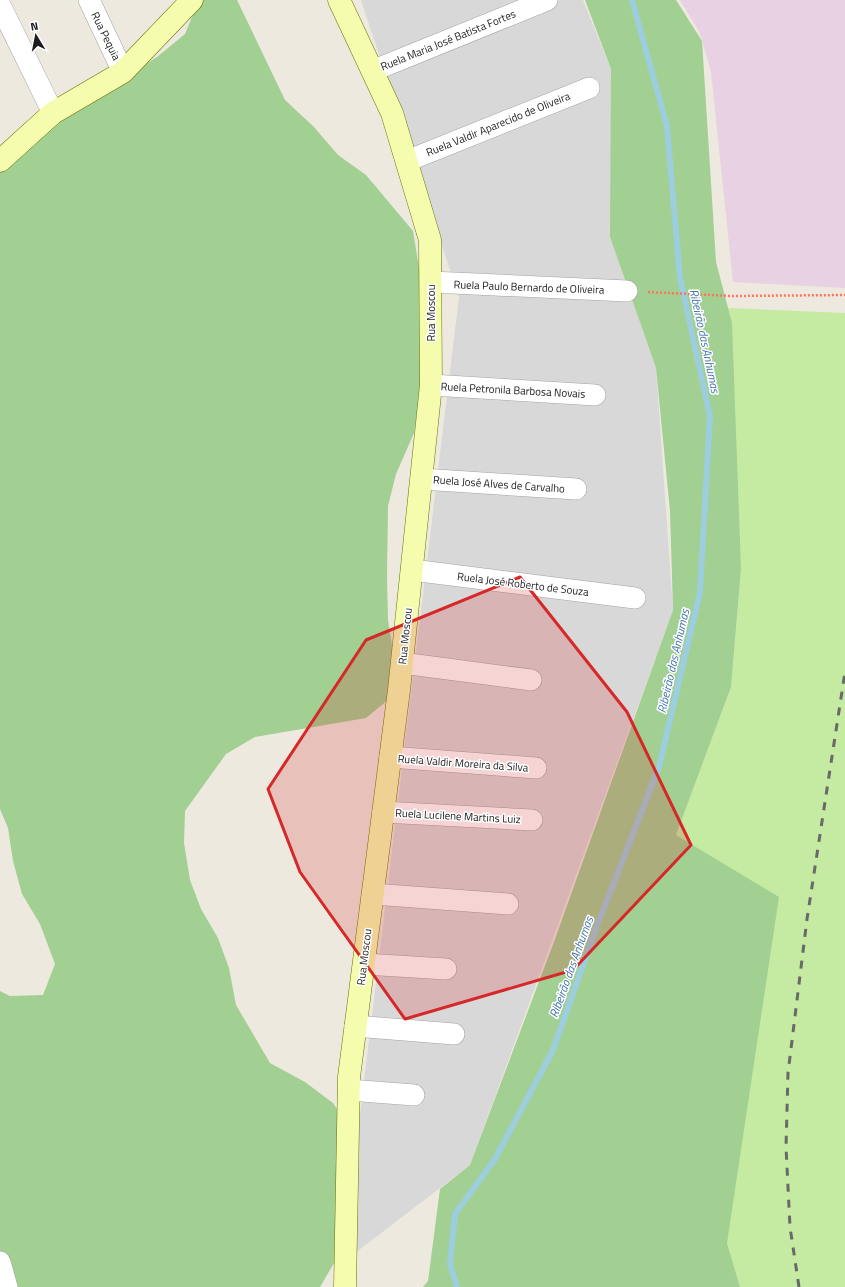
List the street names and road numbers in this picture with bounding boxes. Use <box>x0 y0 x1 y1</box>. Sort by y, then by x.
street label: Ruela Maria José Batista Fortes <box>378 5 518 75</box>
street label: Rua Pequia <box>87 9 125 63</box>
street label: Ruela Valdir Aparecido de Oliveira <box>424 88 573 160</box>
street label: Ruela Paulo Bernardo de Oliveira <box>453 276 605 298</box>
street label: Rua Moscou <box>423 284 439 342</box>
street label: Ruela Petronila Barbosa Novais <box>440 378 586 402</box>
street label: Ruela José Alves de Carvalho <box>433 471 566 497</box>
street label: Ruela José Roberto de Souza <box>456 568 590 600</box>
street label: Rua Moscou <box>394 607 416 665</box>
street label: Ruela Valdir Moreira da Silva <box>397 750 529 776</box>
street label: Ruela Lucilene Martins Luiz <box>395 805 521 827</box>
street label: Rua Moscou <box>353 928 375 986</box>

